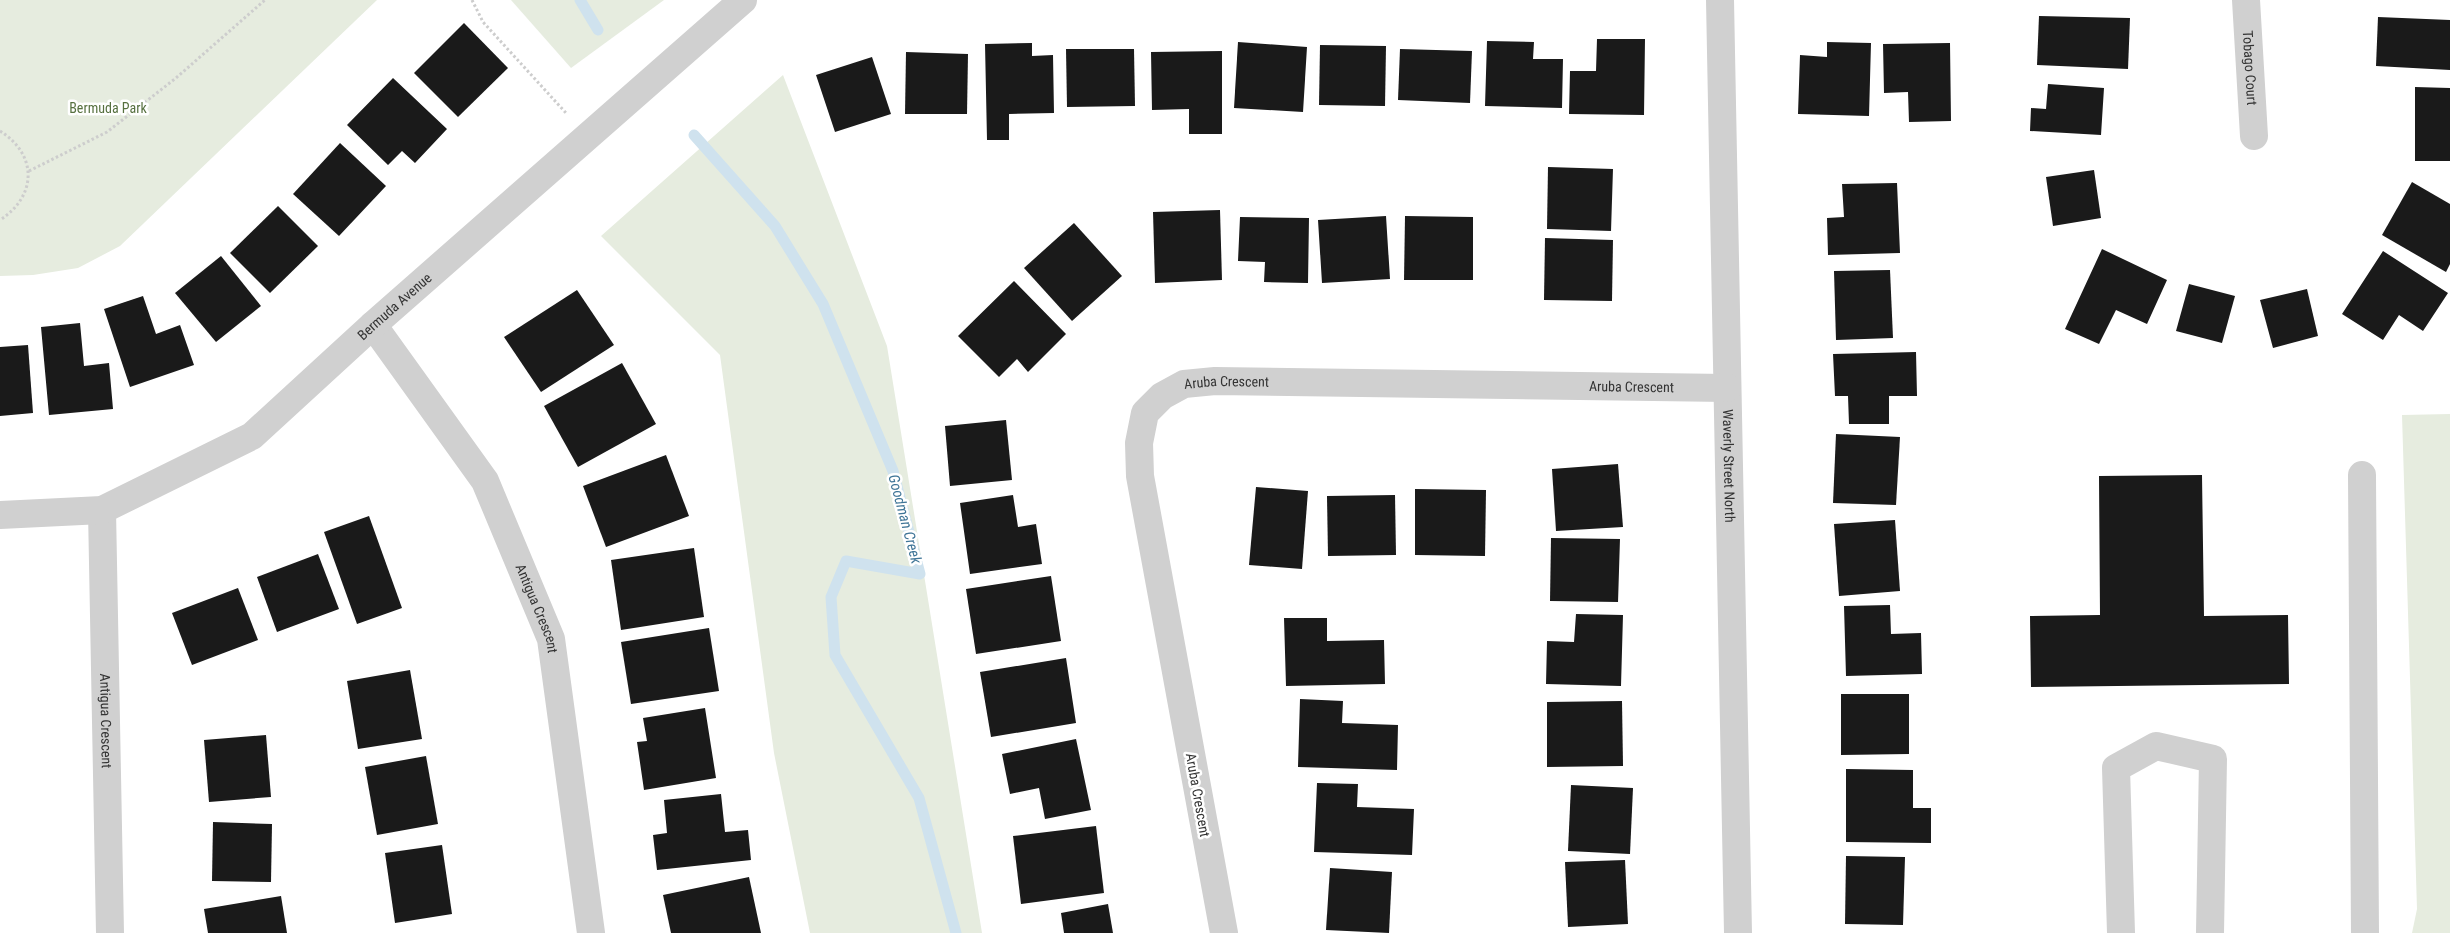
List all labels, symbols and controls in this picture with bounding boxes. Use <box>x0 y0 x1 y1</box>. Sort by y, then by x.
street label: Tobago Court <box>2240 30 2260 106</box>
park label: Bermuda Park <box>69 100 147 116</box>
street label: Bermuda Avenue <box>354 269 435 343</box>
street label: Aruba Crescent <box>1183 373 1269 392</box>
street label: Aruba Crescent <box>1589 378 1674 395</box>
street label: Waverly Street North <box>1720 409 1738 523</box>
water label: Goodman Creek <box>884 472 926 566</box>
street label: Antigua Crescent <box>513 561 561 654</box>
street label: Antigua Crescent <box>97 673 115 769</box>
street label: Aruba Crescent <box>1183 752 1213 838</box>

